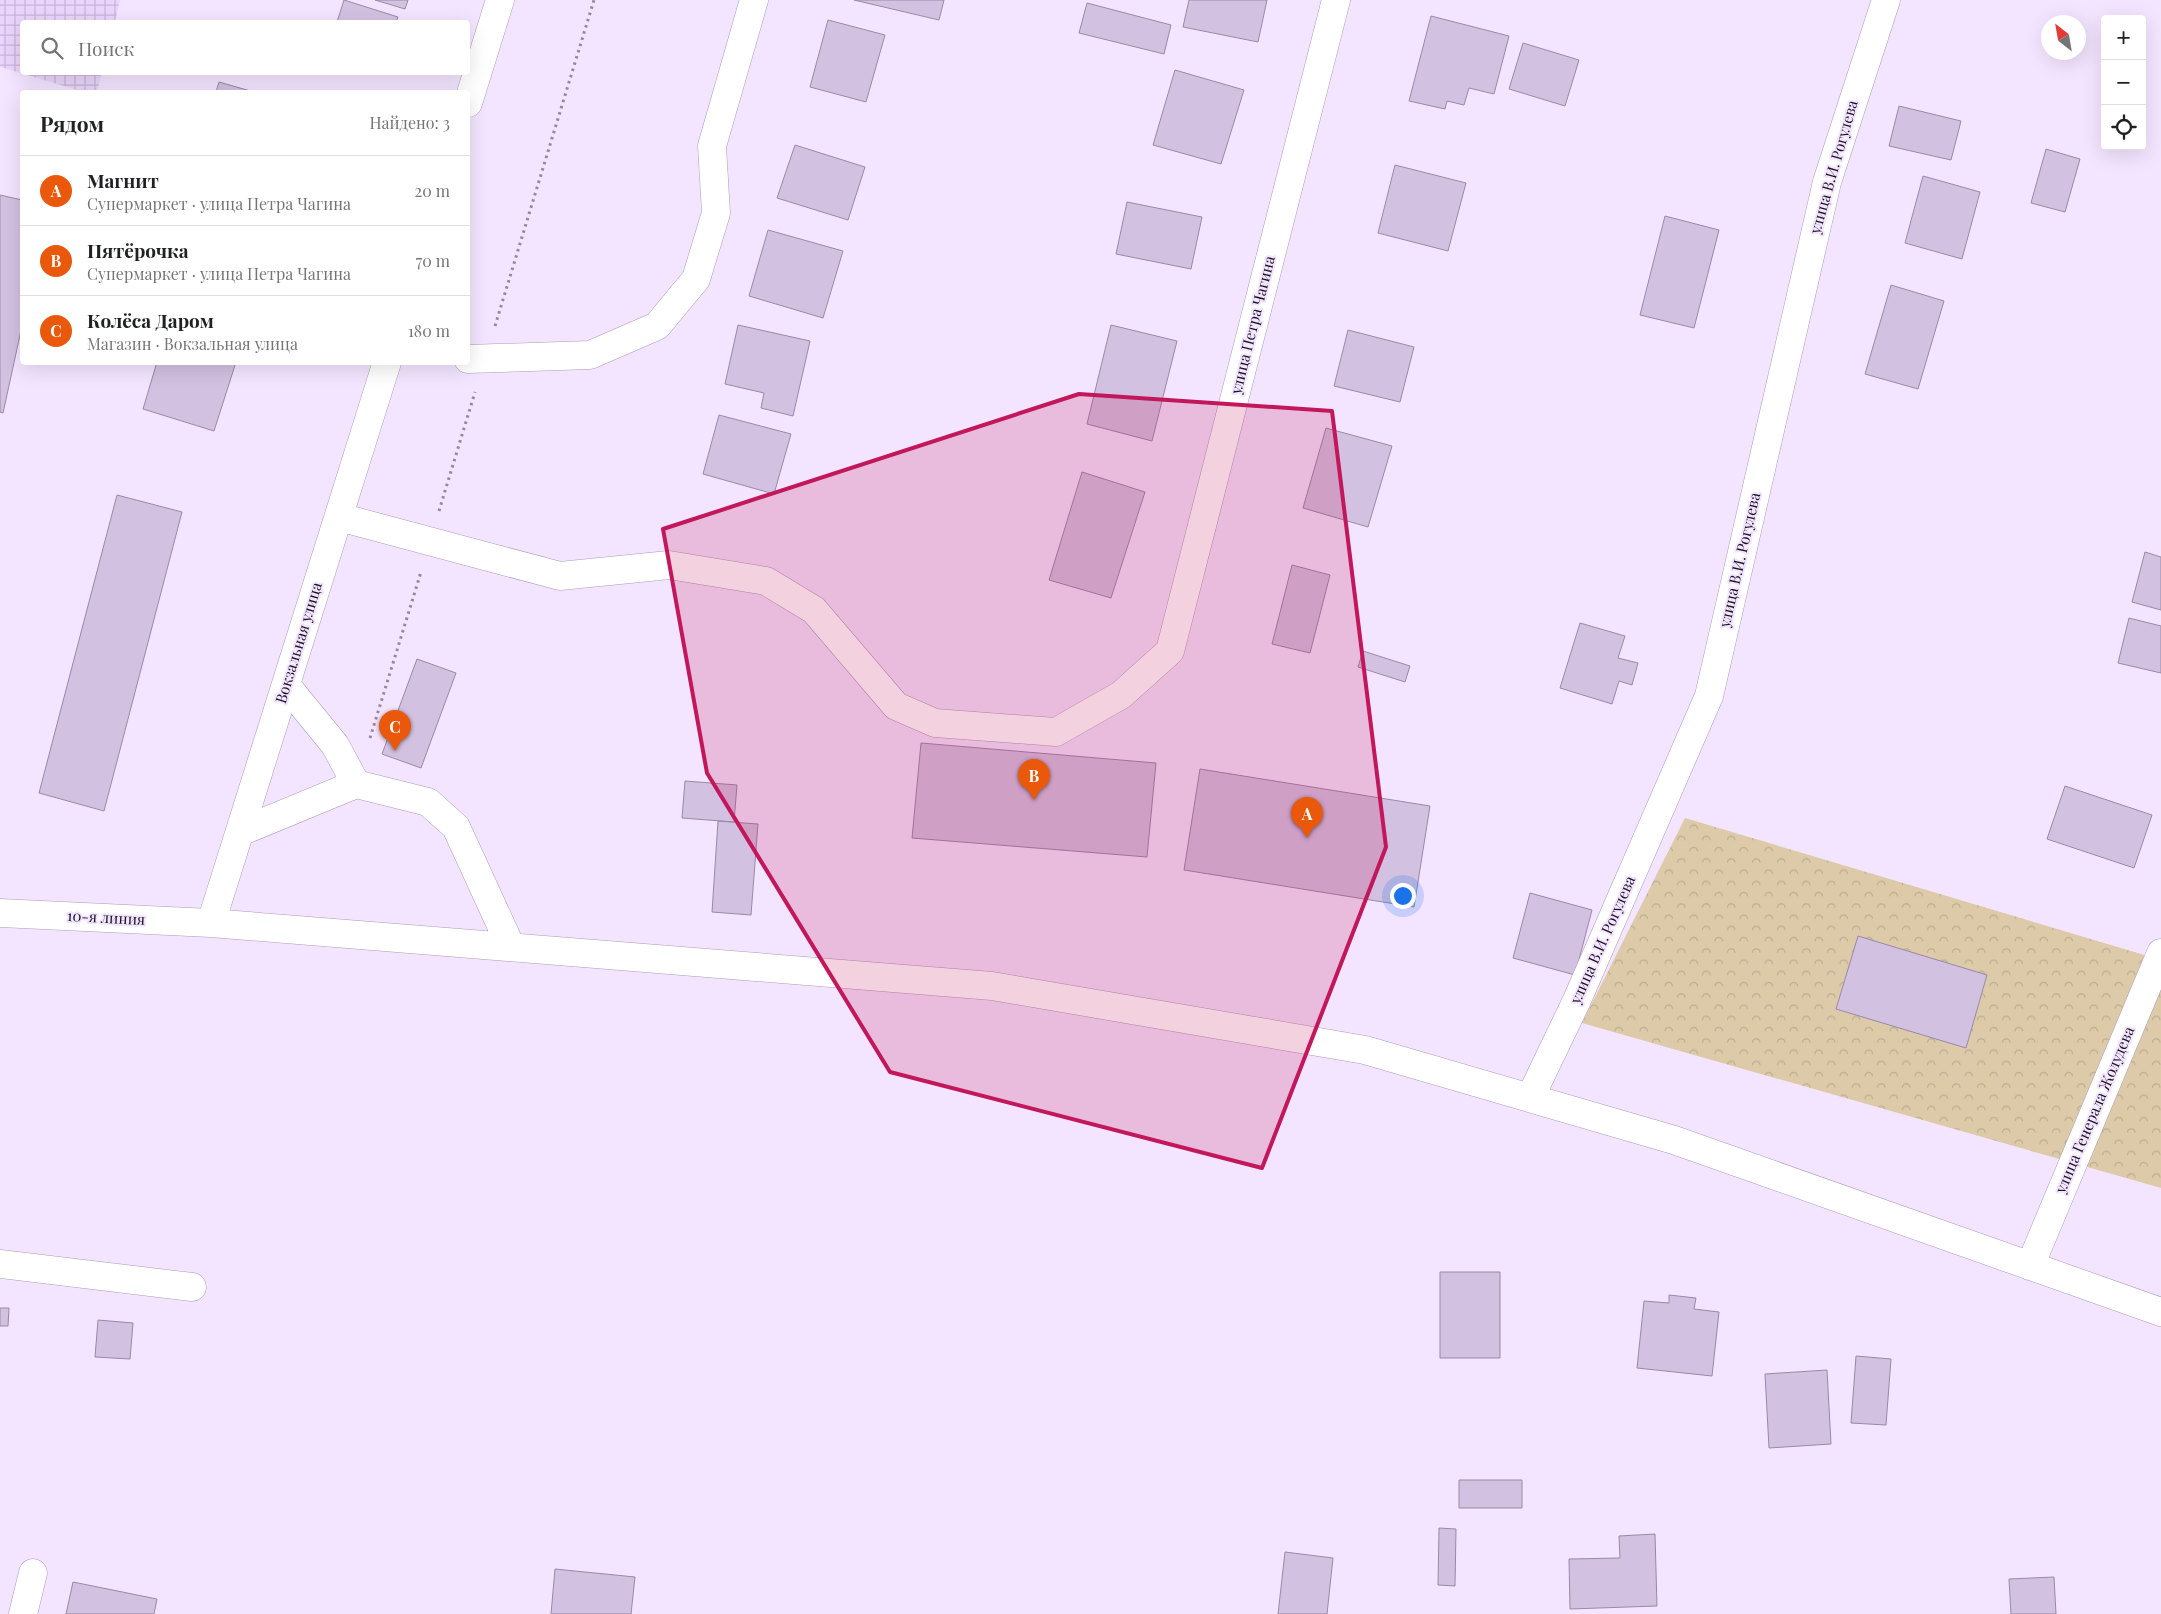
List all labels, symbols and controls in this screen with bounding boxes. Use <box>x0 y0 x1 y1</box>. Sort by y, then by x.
north arrow <box>2041 15 2086 60</box>
map controls <box>2101 15 2146 150</box>
button: + <box>2101 15 2146 60</box>
search box <box>20 20 470 75</box>
icon: search <box>38 34 66 62</box>
text: Поиск <box>78 35 134 61</box>
button: − <box>2101 60 2146 105</box>
street label: улица В.И. Рогулева <box>1804 97 1862 237</box>
button: locate <box>2101 105 2146 150</box>
text: Рядом <box>40 109 104 137</box>
text: Найдено: 3 <box>370 112 450 133</box>
text: Магнит <box>87 167 159 193</box>
text: A <box>51 180 61 201</box>
text: 20 m <box>415 180 450 201</box>
text: Супермаркет · улица Петра Чагина <box>87 193 351 214</box>
text: Пятёрочка <box>87 237 189 263</box>
text: B <box>51 250 61 271</box>
text: 70 m <box>416 250 450 271</box>
street label: улица Петра Чагина <box>1225 253 1279 397</box>
text: Супермаркет · улица Петра Чагина <box>87 263 351 284</box>
text: Колёса Даром <box>87 307 214 333</box>
text: C <box>50 320 62 341</box>
text: 180 m <box>408 320 450 341</box>
text: Магазин · Вокзальная улица <box>87 333 298 354</box>
street label: улица В.И. Рогулева <box>1714 490 1764 630</box>
street label: Вокзальная улица <box>270 579 326 706</box>
pin: C <box>379 710 411 751</box>
pin: B <box>1018 759 1050 800</box>
pin: A <box>1291 797 1323 838</box>
street label: улица В.И. Рогулева <box>1564 872 1639 1008</box>
your location <box>1390 883 1416 909</box>
street label: 10-я линия <box>66 905 146 929</box>
street label: улица Генерала Жолудева <box>2049 1023 2139 1197</box>

